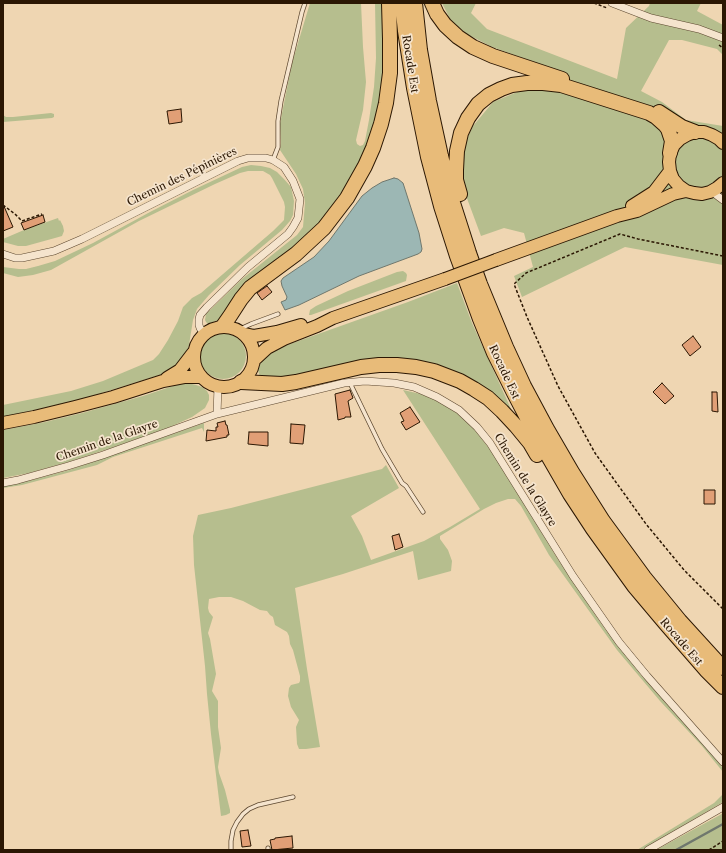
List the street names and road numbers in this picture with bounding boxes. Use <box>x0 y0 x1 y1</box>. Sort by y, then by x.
street label: Rocade Est <box>399 34 421 94</box>
street label: Chemin des Pépinières <box>125 145 239 209</box>
street label: Rocade Est <box>486 343 522 401</box>
street label: Chemin de la Glayre <box>54 417 160 465</box>
street label: Chemin de la Glayre <box>491 431 559 529</box>
street label: Rocade Est <box>657 616 705 668</box>

